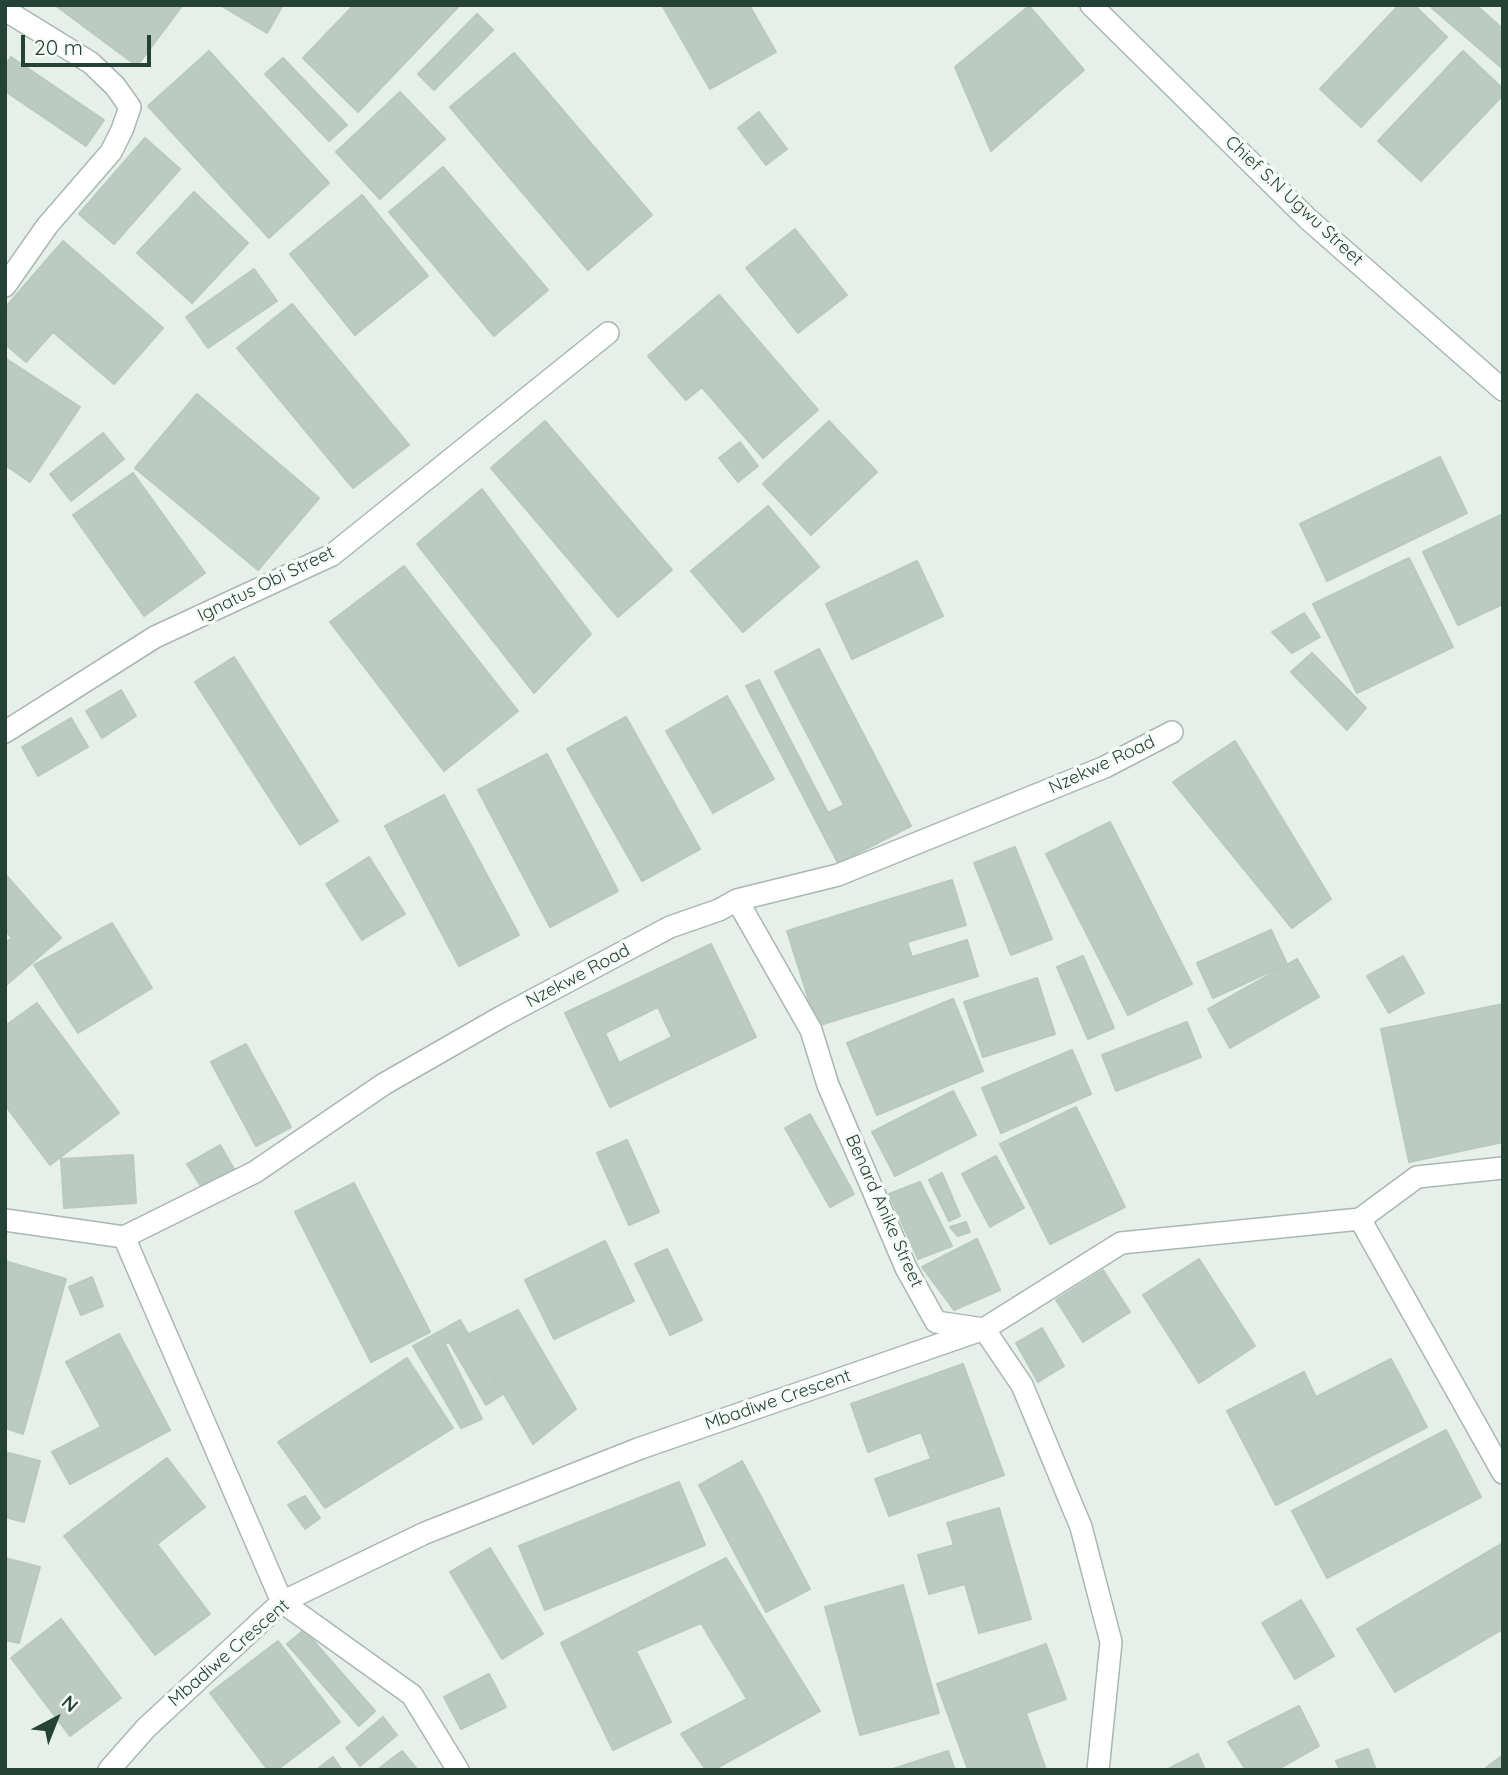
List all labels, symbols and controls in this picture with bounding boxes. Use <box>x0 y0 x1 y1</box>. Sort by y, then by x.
scale bar <box>24 21 154 65</box>
text: 20 m <box>34 34 83 60</box>
street label: Chief S.N Ugwu Street <box>1221 131 1367 271</box>
street label: Ignatus Obi Street <box>194 542 338 626</box>
street label: Nzekwe Road <box>1045 731 1159 799</box>
street label: Nzekwe Road <box>522 940 634 1012</box>
street label: Benard Anike Street <box>841 1131 927 1291</box>
street label: Mbadiwe Crescent <box>702 1365 854 1435</box>
street label: Mbadiwe Crescent <box>164 1595 294 1711</box>
north arrow <box>21 1684 91 1754</box>
text: N <box>57 1690 83 1717</box>

